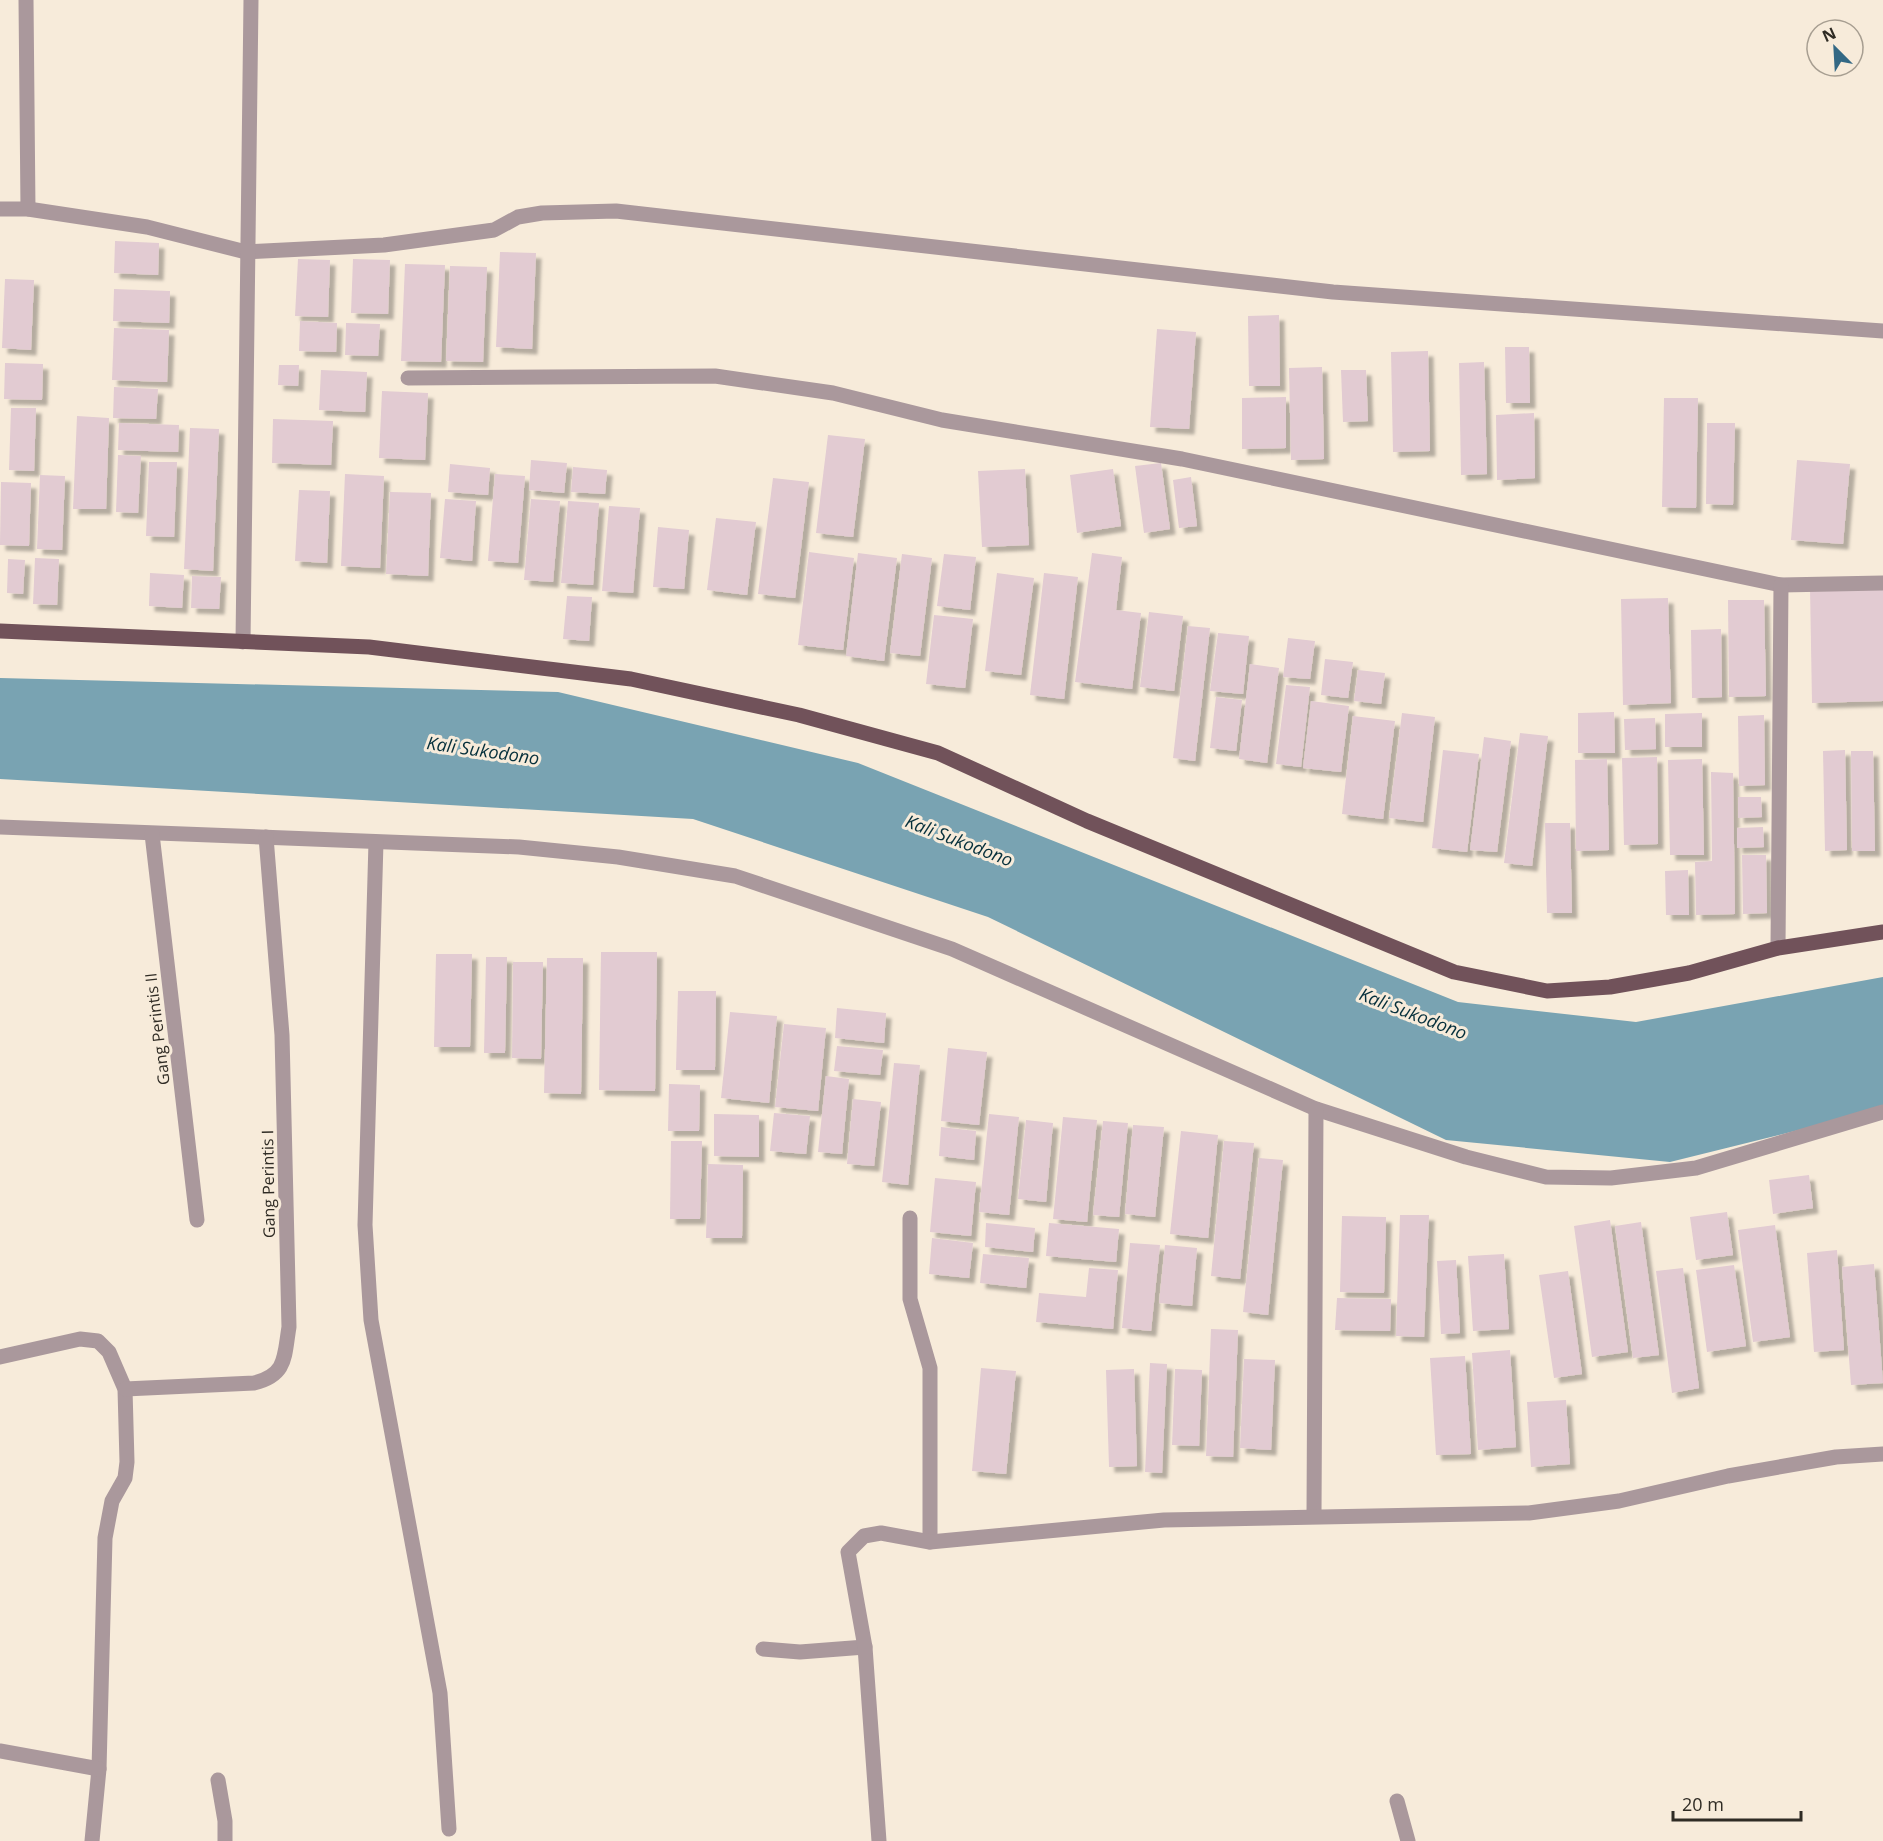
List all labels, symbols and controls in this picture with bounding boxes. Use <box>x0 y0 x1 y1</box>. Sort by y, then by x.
north arrow <box>1805 18 1865 78</box>
text: N <box>1818 22 1839 47</box>
water label: Kali Sukodono <box>425 730 541 770</box>
water label: Kali Sukodono <box>902 809 1017 872</box>
street label: Gang Perintis II <box>139 972 175 1086</box>
water label: Kali Sukodono <box>1356 982 1471 1045</box>
street label: Gang Perintis I <box>256 1130 280 1238</box>
scale bar <box>1673 1784 1800 1822</box>
text: 20 m <box>1682 1792 1724 1816</box>

